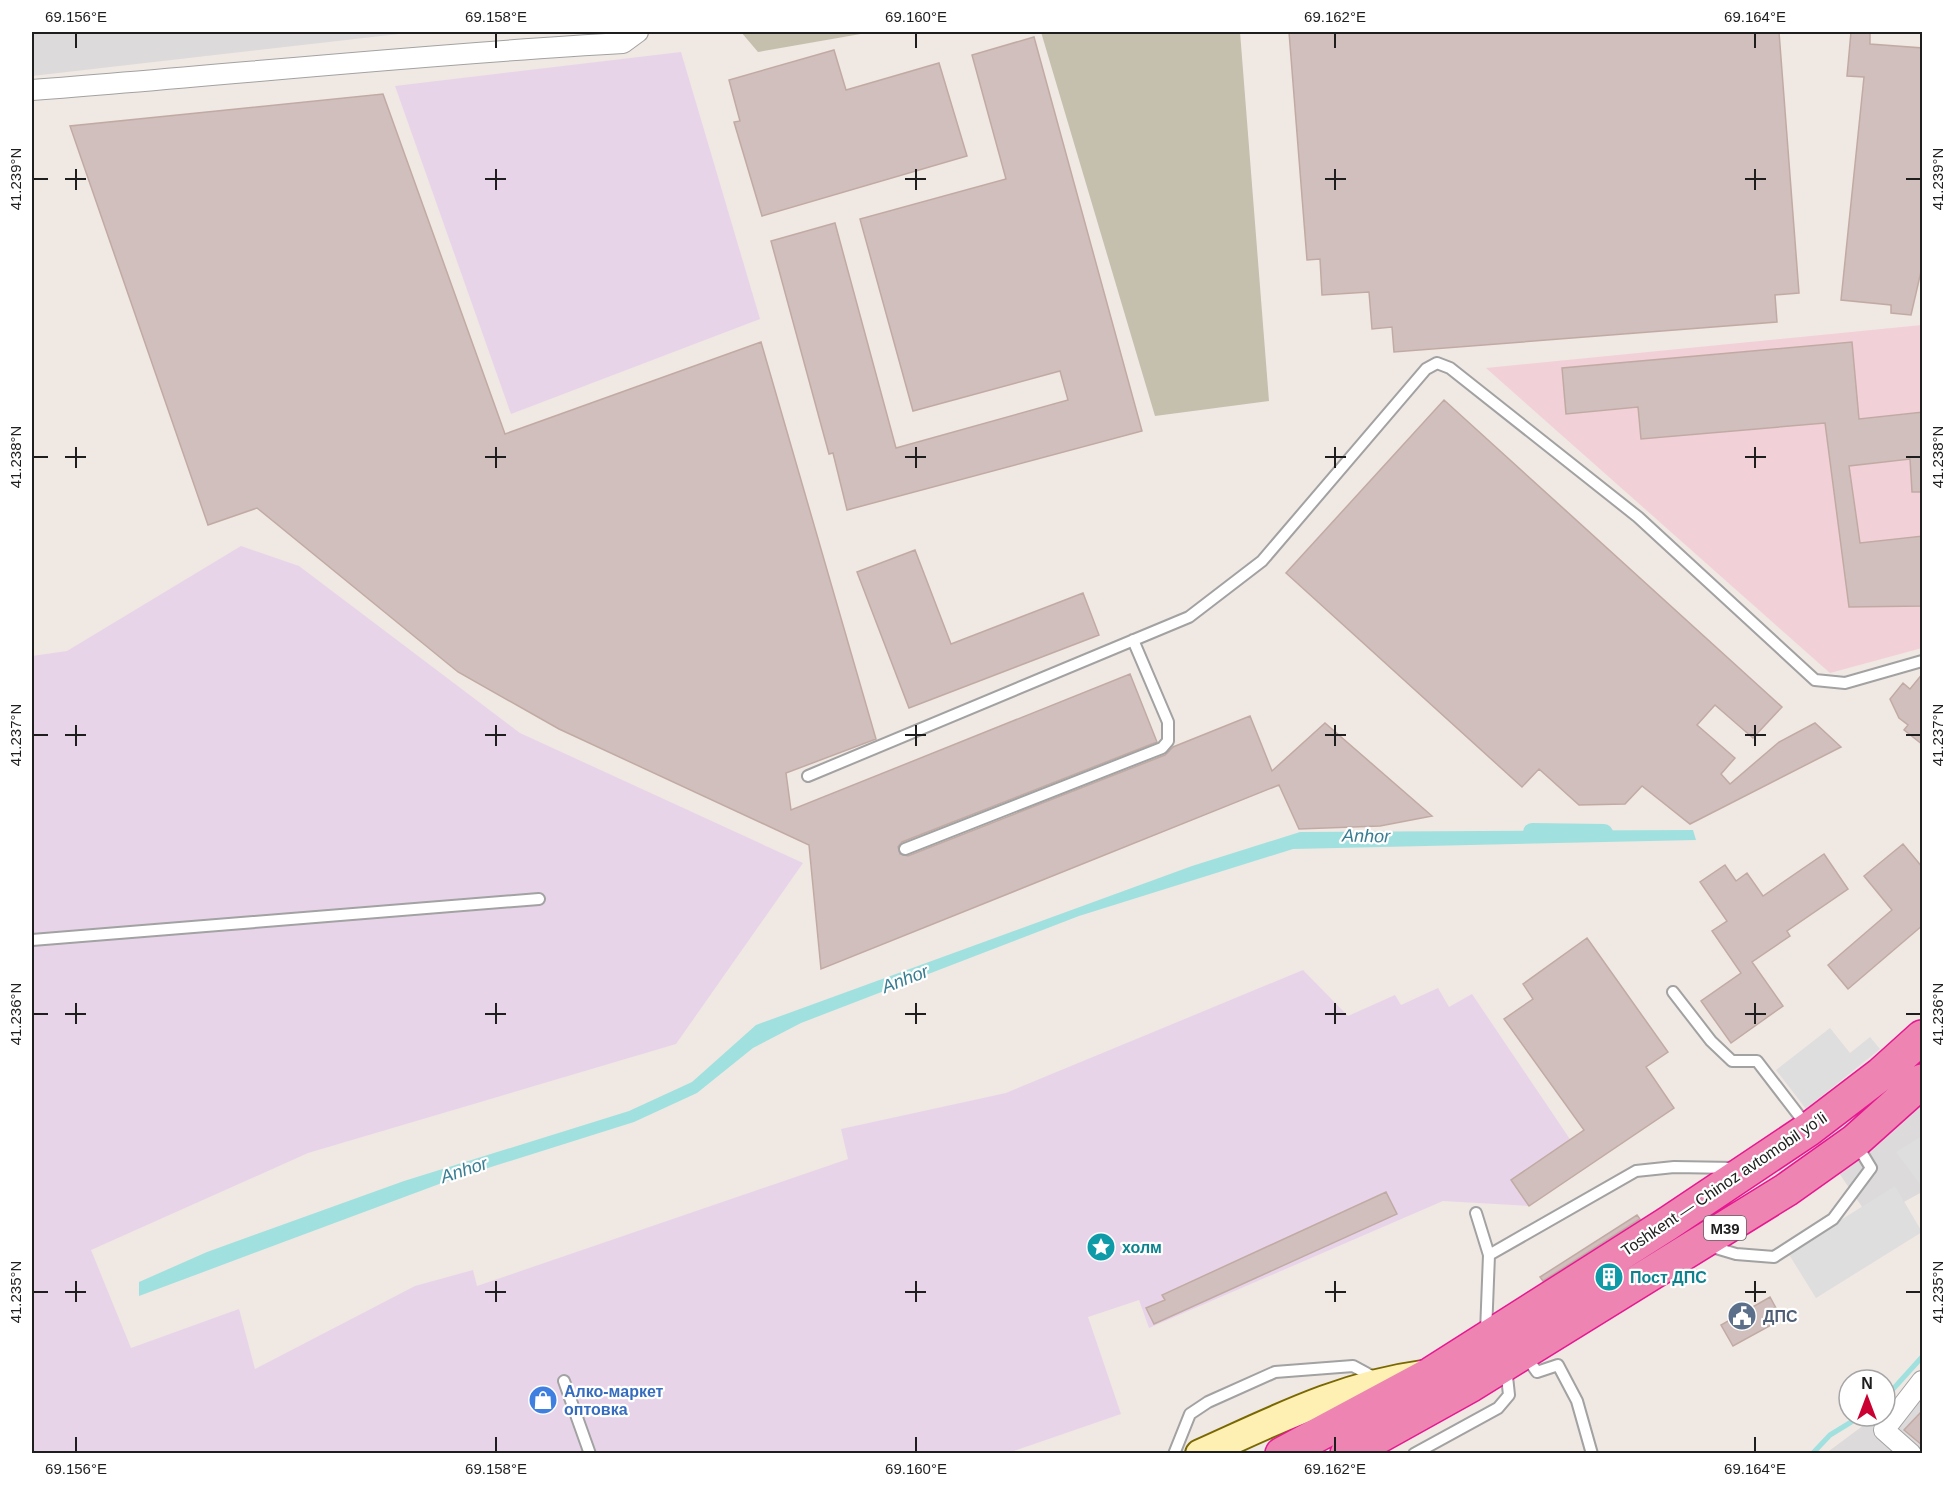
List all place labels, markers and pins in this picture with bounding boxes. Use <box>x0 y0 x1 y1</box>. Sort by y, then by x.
place icon: холм <box>1085 1231 1117 1263</box>
place label: холм <box>1122 1239 1162 1256</box>
building icon: Пост ДПС <box>1593 1261 1625 1293</box>
place label: Пост ДПС <box>1630 1269 1707 1286</box>
public building icon: ДПС <box>1726 1300 1758 1332</box>
place label: ДПС <box>1763 1308 1798 1325</box>
place label: Алко-маркет оптовка <box>564 1383 664 1418</box>
shop icon: Алко-маркет оптовка <box>527 1384 559 1416</box>

